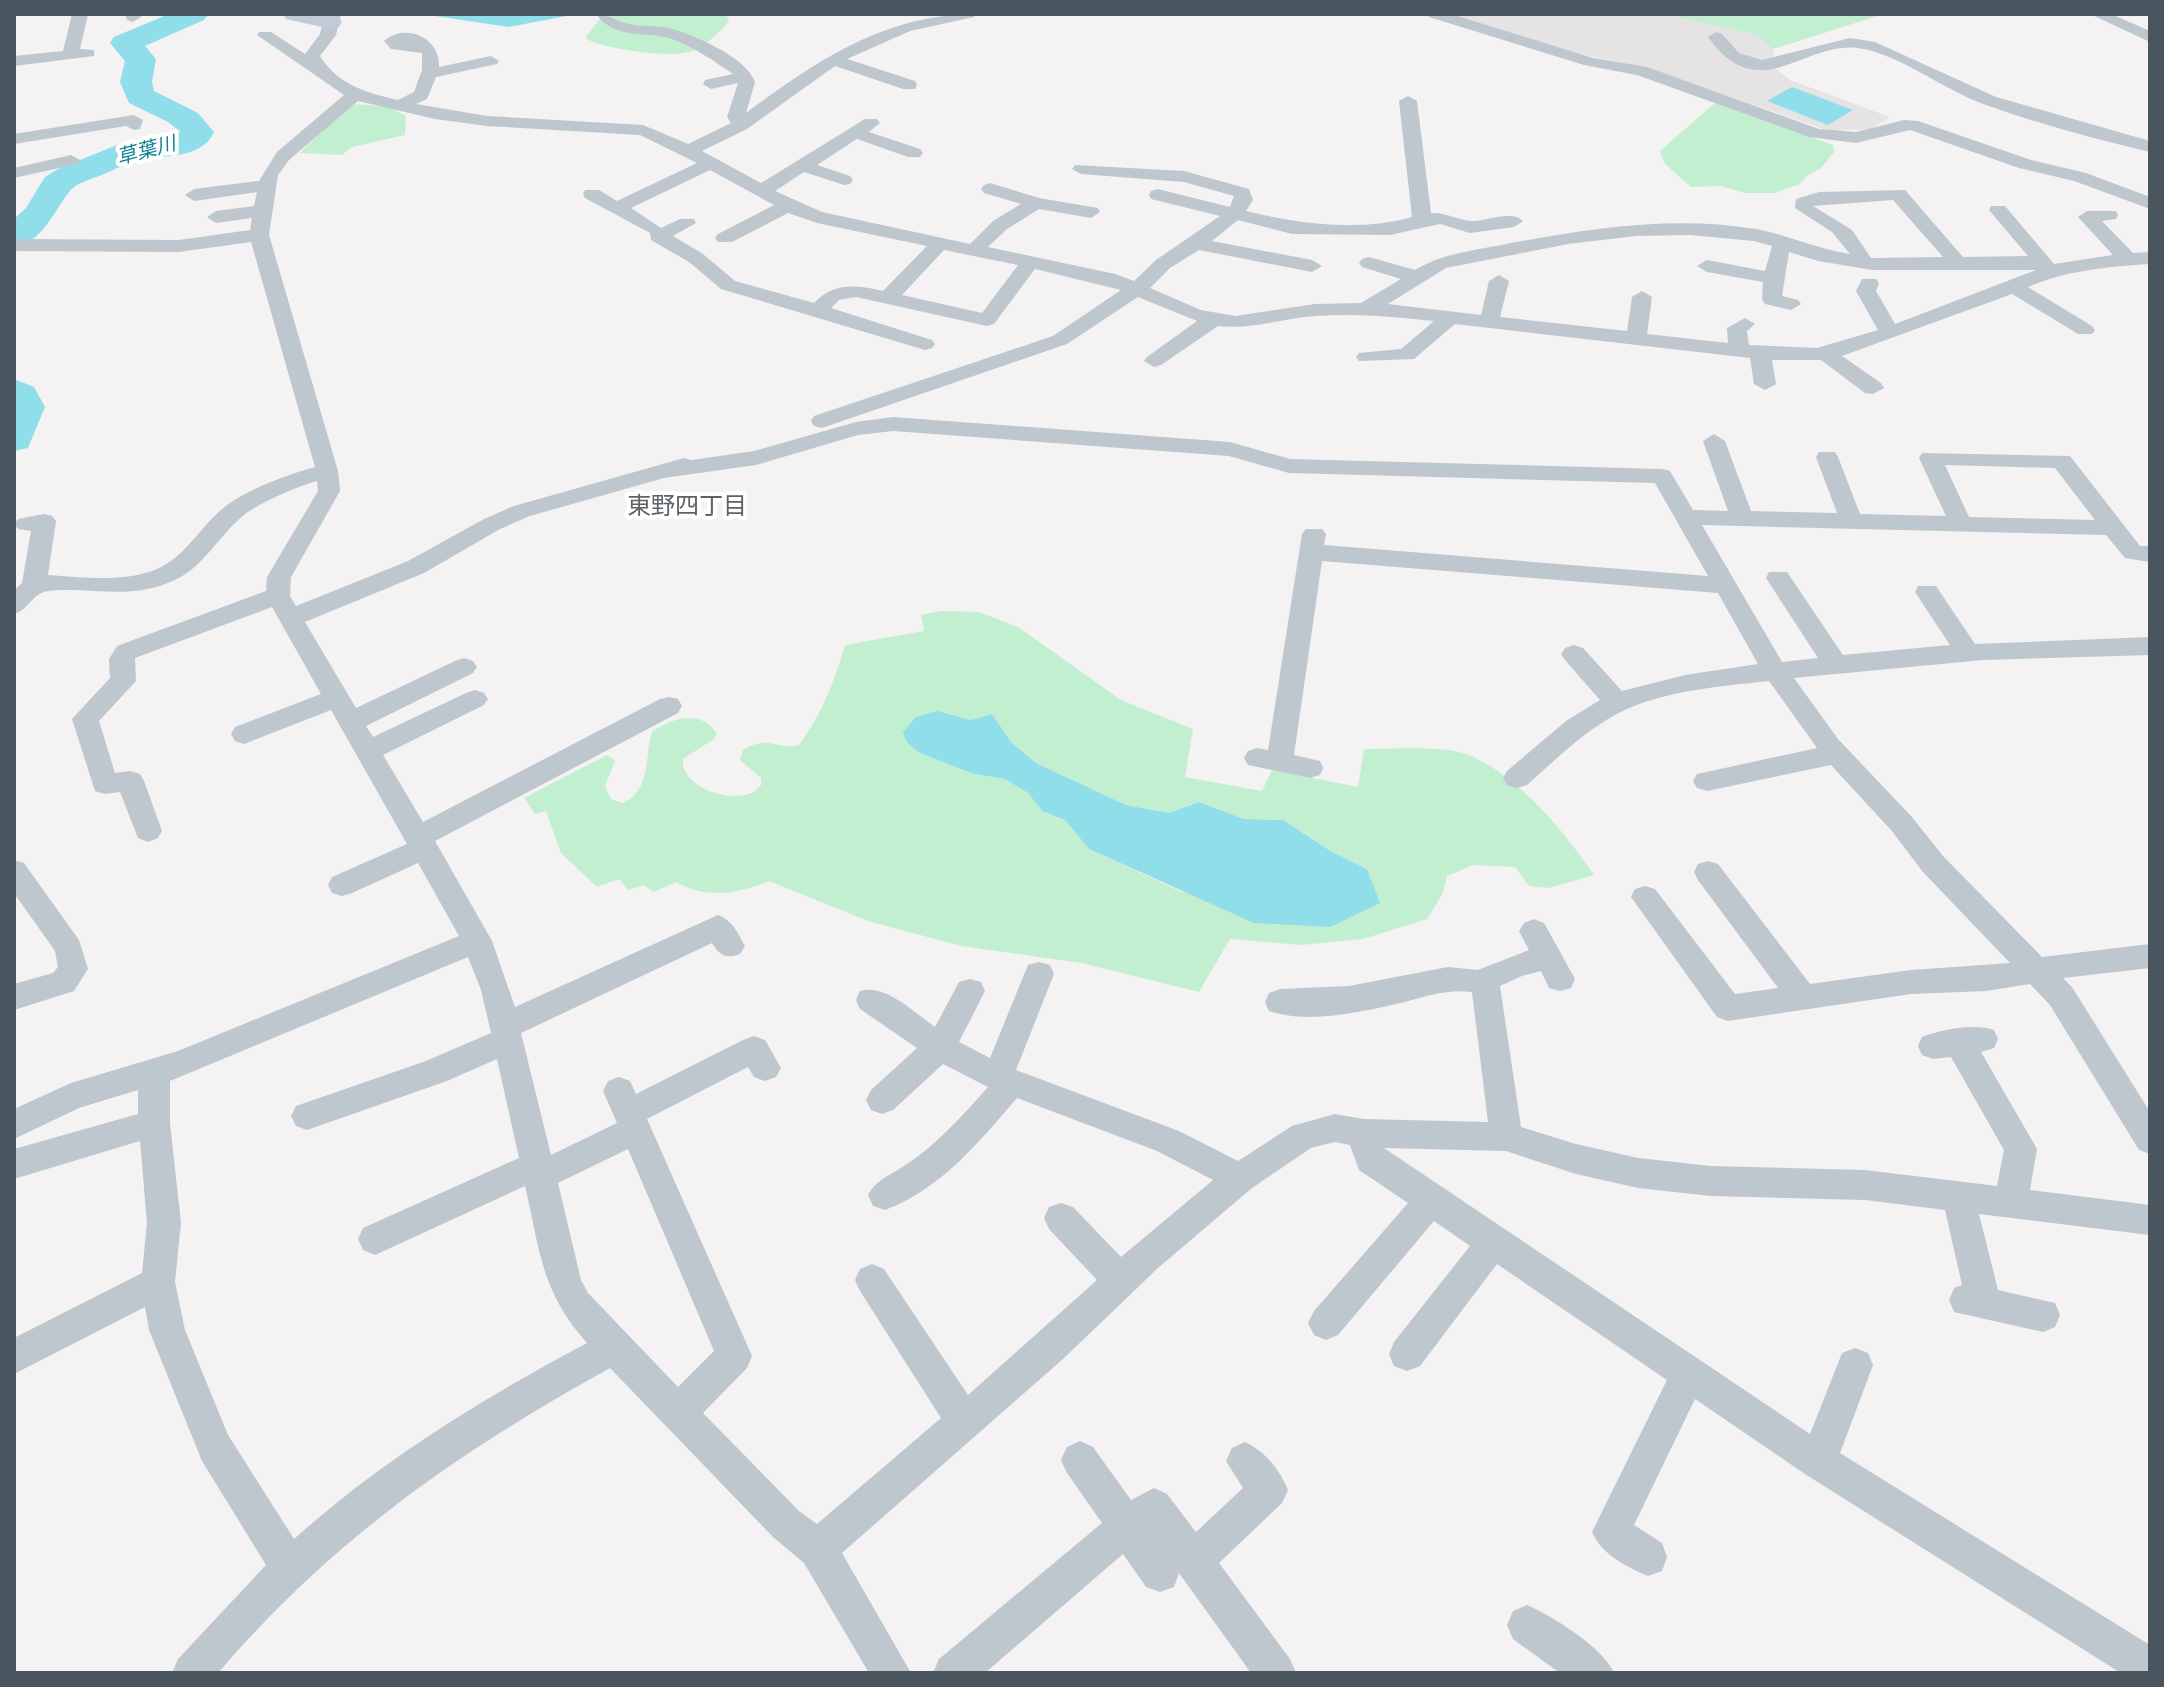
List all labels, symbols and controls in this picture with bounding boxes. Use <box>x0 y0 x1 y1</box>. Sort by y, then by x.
water label: 草葉川 <box>114 129 180 170</box>
district label: 東野四丁目 <box>627 490 747 521</box>

